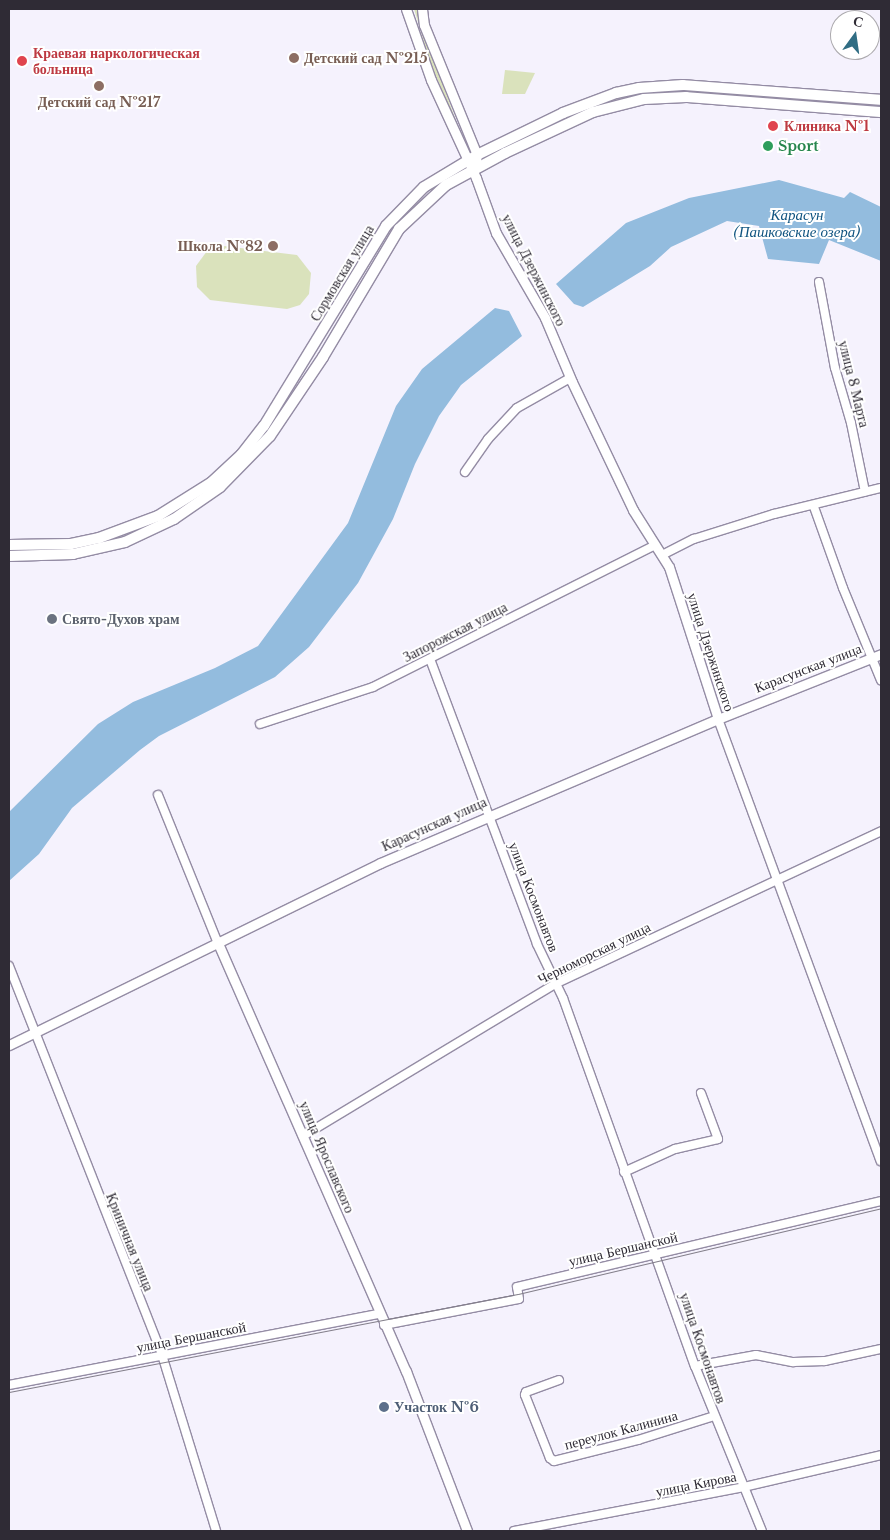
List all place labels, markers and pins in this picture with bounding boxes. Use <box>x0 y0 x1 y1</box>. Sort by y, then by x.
place label: Краевая наркологическая больница <box>33 45 200 78</box>
place label: Детский сад №215 <box>304 50 427 66</box>
marker: Детский сад №215 <box>288 52 300 64</box>
marker: Краевая наркологическая больница <box>15 54 29 68</box>
marker: Детский сад №217 <box>93 80 105 92</box>
place label: Детский сад №217 <box>38 94 160 110</box>
place label: Клиника №1 <box>784 118 869 134</box>
marker: Клиника №1 <box>766 119 780 133</box>
place label: Sport <box>778 138 819 154</box>
marker: Sport <box>762 140 774 152</box>
place label: Школа №82 <box>178 238 263 254</box>
marker: Школа №82 <box>267 240 279 252</box>
place label: Свято-Духов храм <box>62 611 180 627</box>
marker: Свято-Духов храм <box>46 613 58 625</box>
place label: Участок №6 <box>394 1399 479 1415</box>
marker: Участок №6 <box>378 1401 390 1413</box>

